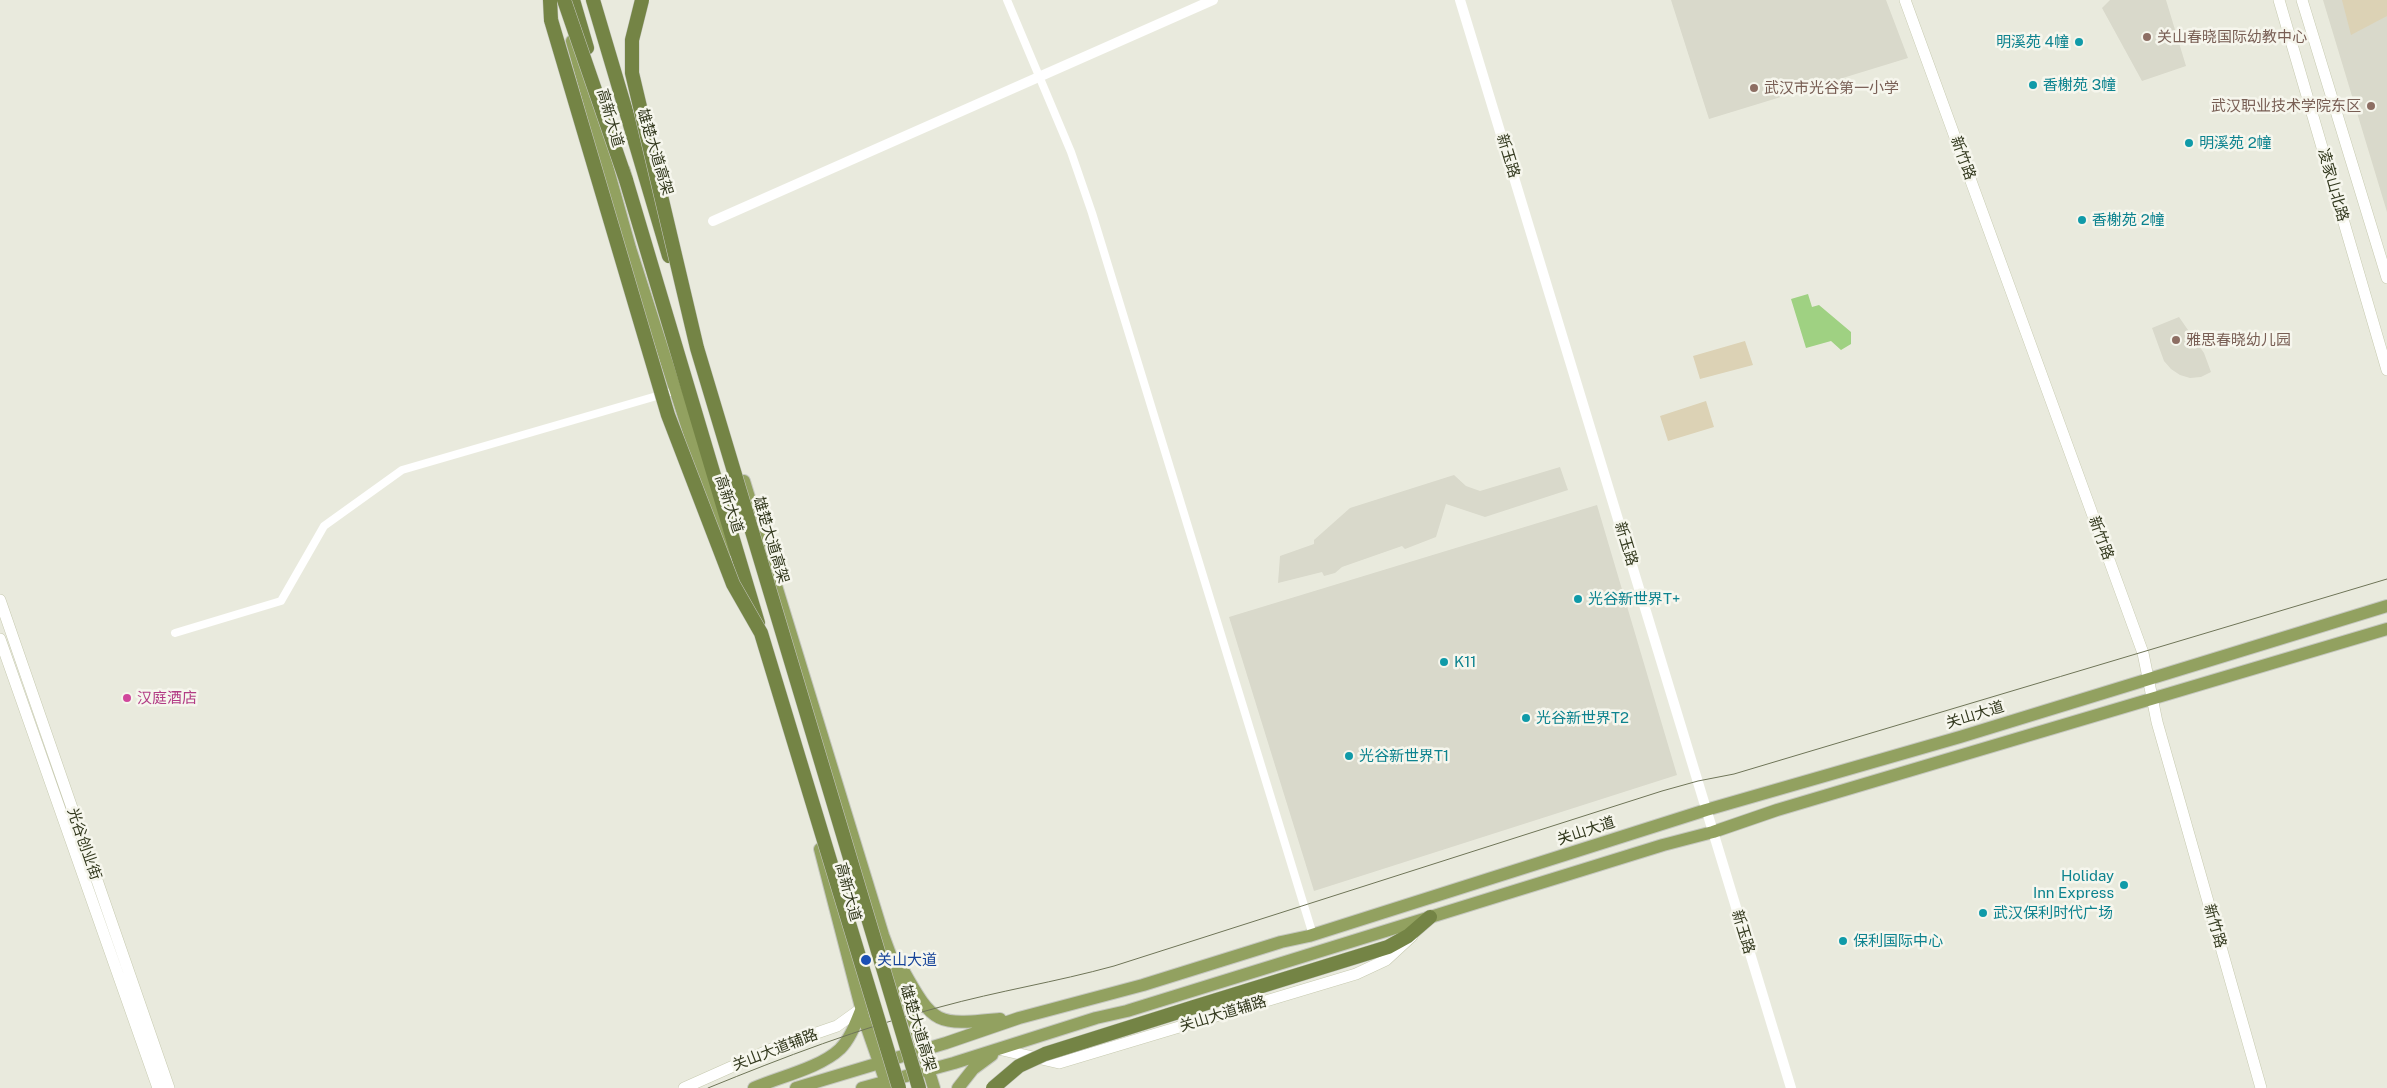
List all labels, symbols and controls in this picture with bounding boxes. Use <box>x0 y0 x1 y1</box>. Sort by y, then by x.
place label: 关山春晓国际幼教中心 <box>2157 28 2307 46</box>
marker: 关山春晓国际幼教中心 <box>2141 31 2153 43</box>
place label: 明溪苑 4幢 <box>1996 33 2069 51</box>
marker: 明溪苑 4幢 <box>2073 36 2085 48</box>
place label: 香榭苑 3幢 <box>2043 76 2116 94</box>
place label: 武汉市光谷第一小学 <box>1764 79 1899 97</box>
marker: 香榭苑 3幢 <box>2027 79 2039 91</box>
marker: 武汉市光谷第一小学 <box>1748 82 1760 94</box>
street label: 高新大道 <box>593 87 627 149</box>
place label: 武汉职业技术学院东区 <box>2211 97 2361 115</box>
marker: 武汉职业技术学院东区 <box>2365 100 2377 112</box>
street label: 雄楚大道高架 <box>633 106 677 198</box>
street label: 新玉路 <box>1493 132 1523 180</box>
street label: 新竹路 <box>1947 134 1979 182</box>
place label: 明溪苑 2幢 <box>2199 134 2272 152</box>
marker: 明溪苑 2幢 <box>2183 137 2195 149</box>
street label: 凌家山北路 <box>2314 146 2352 224</box>
place label: 香榭苑 2幢 <box>2092 211 2165 229</box>
marker: 香榭苑 2幢 <box>2076 214 2088 226</box>
place label: 雅思春晓幼儿园 <box>2186 331 2291 349</box>
marker: 雅思春晓幼儿园 <box>2170 334 2182 346</box>
street label: 高新大道 <box>711 473 747 535</box>
street label: 雄楚大道高架 <box>749 494 793 586</box>
street label: 新竹路 <box>2085 514 2117 562</box>
street label: 新玉路 <box>1611 520 1641 568</box>
place label: 光谷新世界T+ <box>1588 590 1680 608</box>
marker: 光谷新世界T+ <box>1572 593 1584 605</box>
place label: K11 <box>1454 653 1476 671</box>
marker: K11 <box>1438 656 1450 668</box>
place label: 汉庭酒店 <box>137 689 197 707</box>
marker: 汉庭酒店 <box>121 692 133 704</box>
street label: 关山大道 <box>1944 698 2006 732</box>
place label: 光谷新世界T2 <box>1536 709 1629 727</box>
marker: 光谷新世界T2 <box>1520 712 1532 724</box>
place label: 光谷新世界T1 <box>1359 747 1449 765</box>
marker: 光谷新世界T1 <box>1343 750 1355 762</box>
street label: 光谷创业街 <box>63 806 105 882</box>
street label: 关山大道 <box>1555 813 1617 849</box>
street label: 高新大道 <box>832 861 864 923</box>
place label: Holiday Inn Express <box>2033 867 2114 902</box>
marker: Holiday Inn Express <box>2118 879 2130 891</box>
street label: 新竹路 <box>2200 902 2230 950</box>
place label: 武汉保利时代广场 <box>1993 904 2113 922</box>
marker: 武汉保利时代广场 <box>1977 907 1989 919</box>
street label: 新玉路 <box>1728 908 1758 956</box>
place label: 保利国际中心 <box>1853 932 1943 950</box>
marker: 保利国际中心 <box>1837 935 1849 947</box>
place label: 关山大道 <box>877 951 937 969</box>
marker: 关山大道 <box>859 953 873 967</box>
street label: 雄楚大道高架 <box>896 982 940 1074</box>
street label: 关山大道辅路 <box>1177 992 1269 1036</box>
street label: 关山大道辅路 <box>730 1025 820 1075</box>

